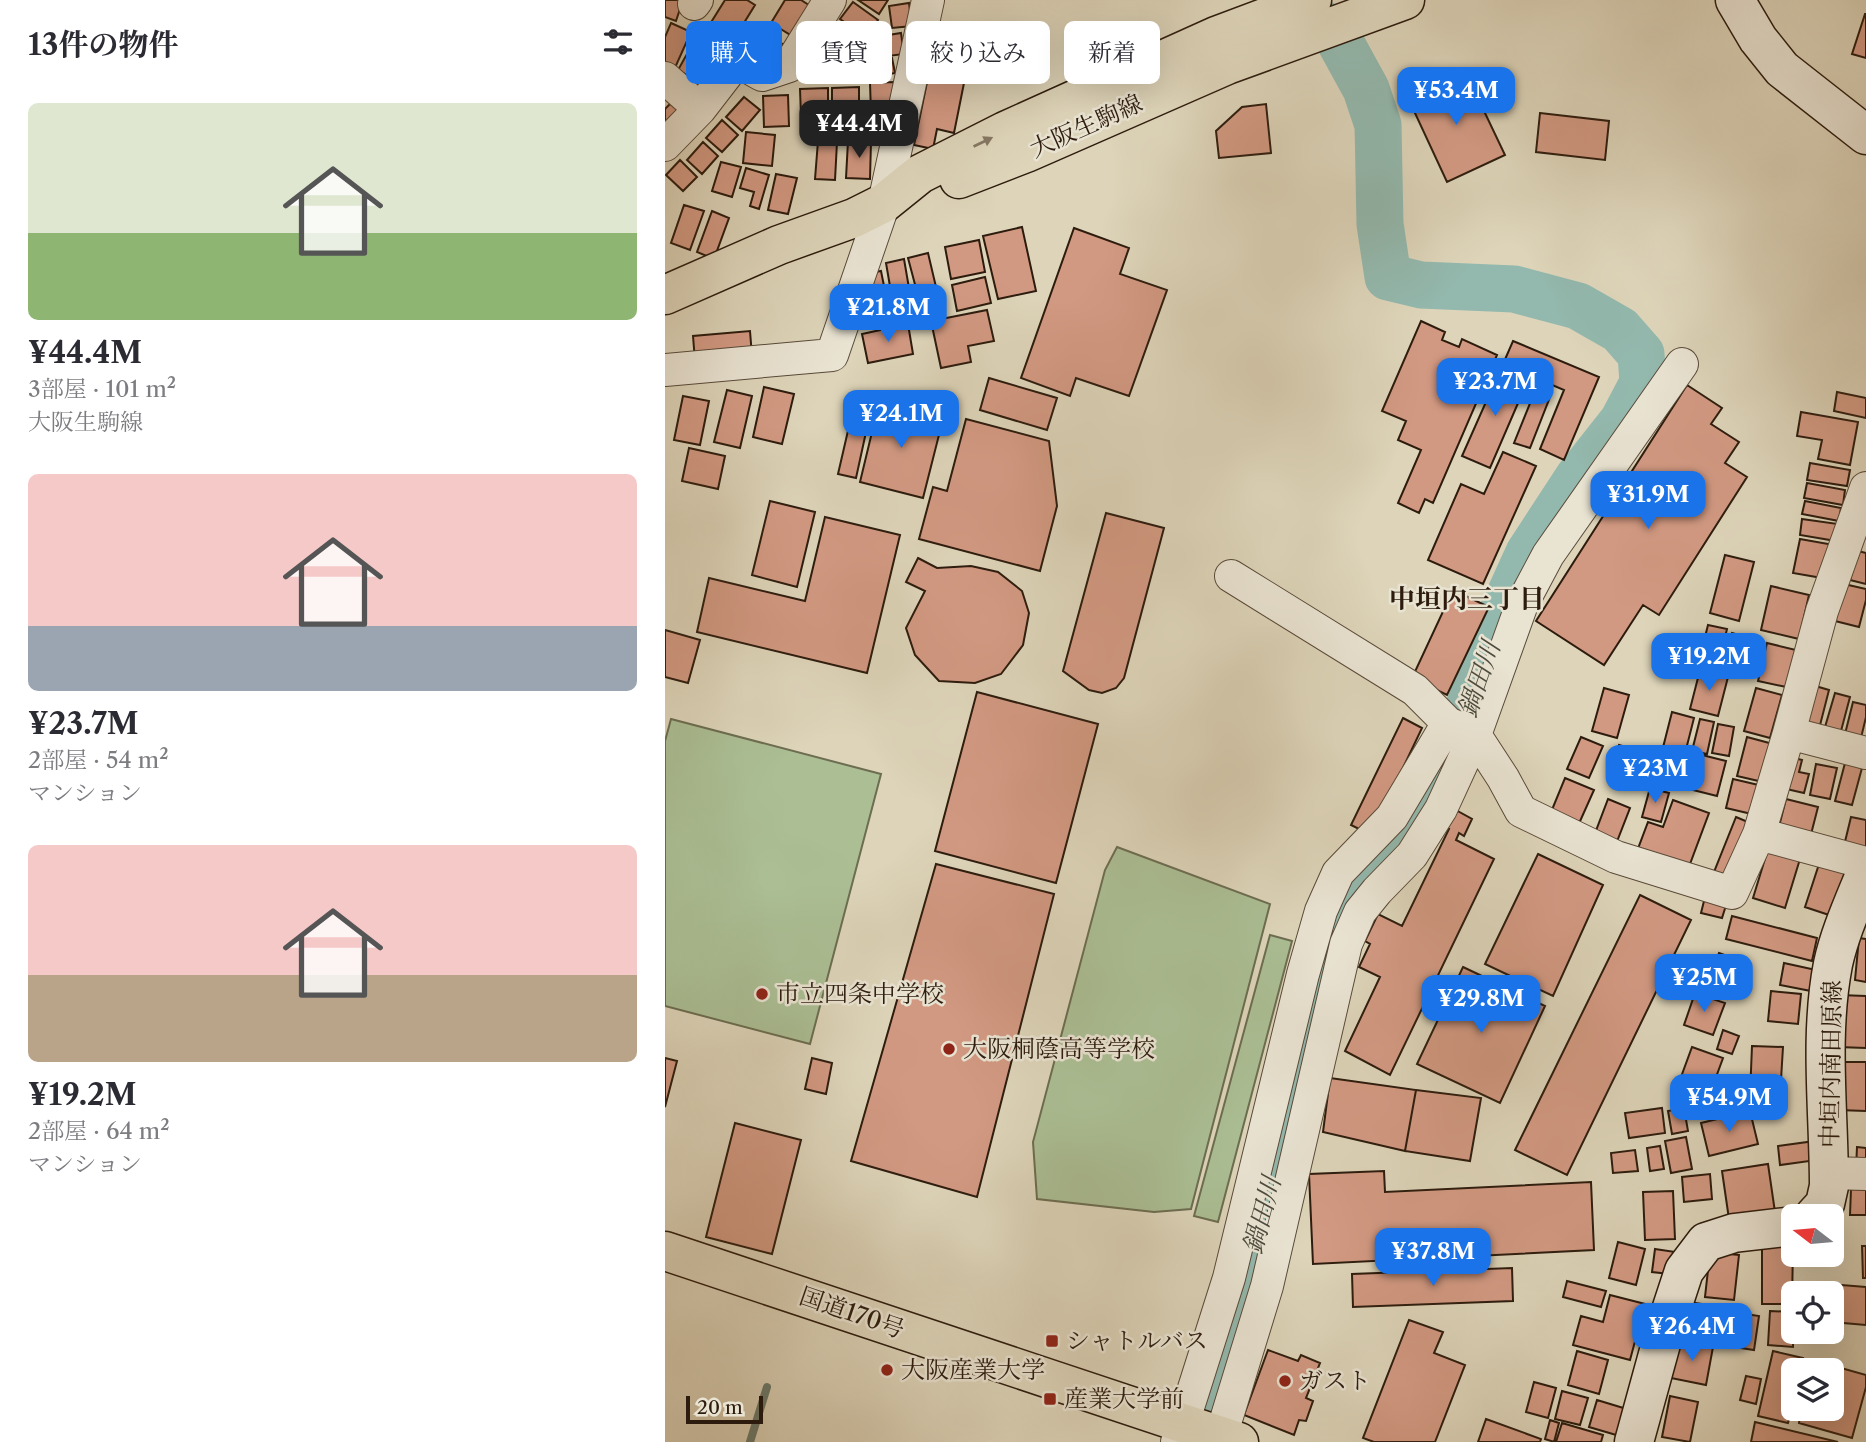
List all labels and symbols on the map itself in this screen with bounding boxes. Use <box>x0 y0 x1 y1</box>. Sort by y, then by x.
pin: ¥53.4M <box>1399 68 1513 127</box>
street label: 大阪生駒線 <box>1025 88 1147 163</box>
pin: ¥44.4M <box>802 100 916 160</box>
one-way arrow <box>973 137 993 148</box>
pin: ¥21.8M <box>831 284 945 344</box>
pin: ¥23.7M <box>1438 358 1552 418</box>
pin: ¥24.1M <box>844 391 958 450</box>
pin: ¥31.9M <box>1591 472 1705 531</box>
district label: 中垣内三丁目 <box>1389 583 1545 615</box>
water label: 鍋田川 <box>1451 634 1508 721</box>
pin: ¥19.2M <box>1652 634 1766 693</box>
pin: ¥23M <box>1614 746 1696 805</box>
pin: ¥25M <box>1663 954 1745 1014</box>
pin: ¥29.8M <box>1424 976 1538 1035</box>
place label: 市立四条中学校 <box>776 979 944 1008</box>
street label: 中垣内南田原線 <box>1815 980 1846 1148</box>
marker: 市立四条中学校 <box>754 986 770 1002</box>
place label: 大阪桐蔭高等学校 <box>963 1034 1155 1063</box>
marker: 大阪桐蔭高等学校 <box>941 1041 957 1057</box>
pin: ¥54.9M <box>1672 1074 1786 1134</box>
water label: 鍋田川 <box>1236 1170 1288 1257</box>
north arrow <box>1781 1204 1845 1267</box>
pin: ¥37.8M <box>1376 1228 1490 1288</box>
street label: 国道170号 <box>796 1281 908 1344</box>
pin: ¥26.4M <box>1635 1304 1749 1363</box>
place label: シャトルバス <box>1066 1326 1208 1355</box>
marker: シャトルバス <box>1044 1333 1060 1349</box>
place label: 大阪産業大学 <box>901 1355 1045 1384</box>
marker: 大阪産業大学 <box>879 1362 895 1378</box>
place label: ガスト <box>1299 1366 1371 1395</box>
marker: ガスト <box>1277 1373 1293 1389</box>
place label: 産業大学前 <box>1064 1384 1184 1413</box>
marker: 産業大学前 <box>1042 1391 1058 1407</box>
scale bar <box>686 1393 763 1425</box>

